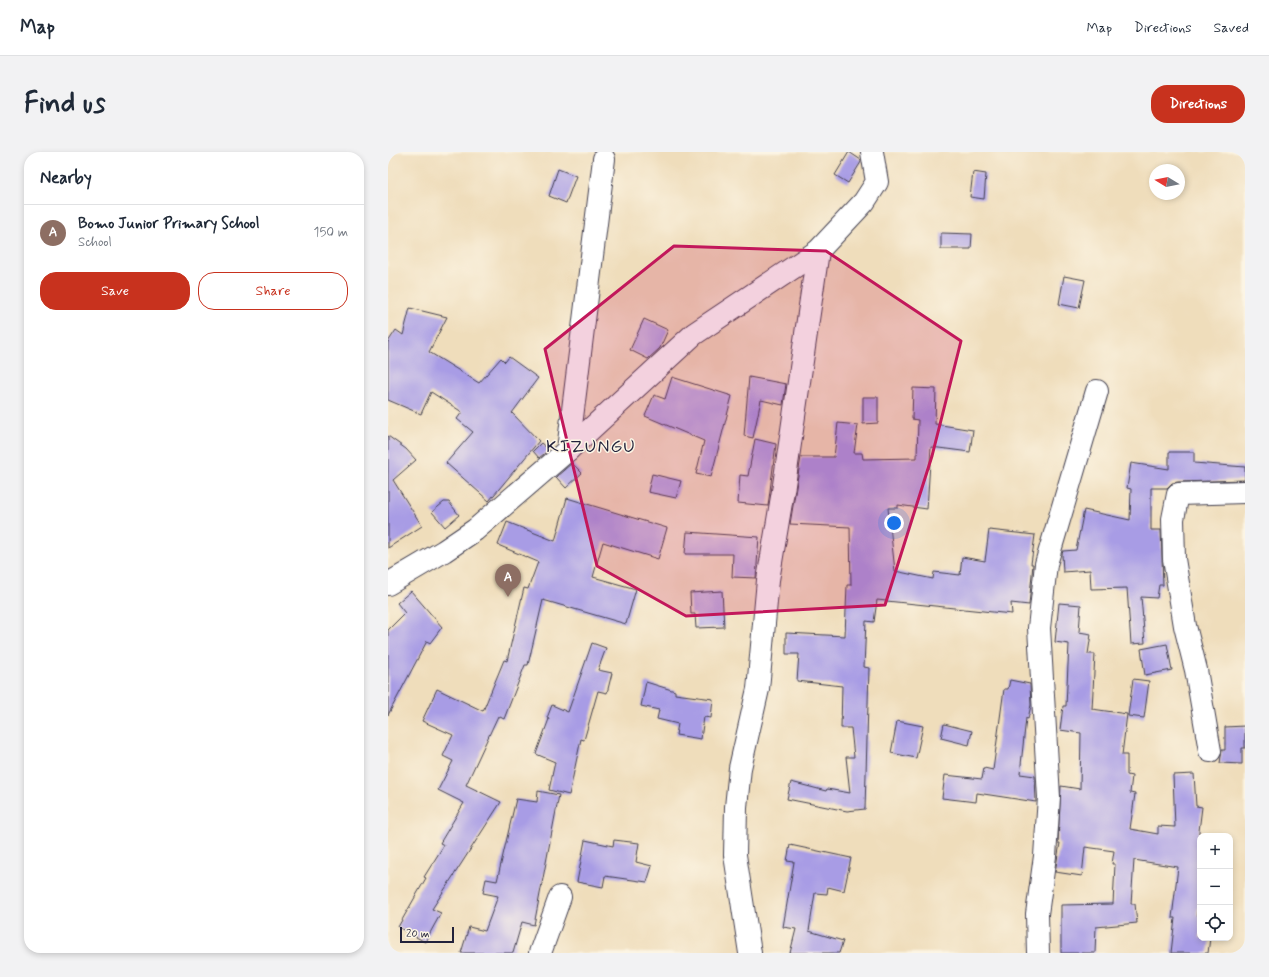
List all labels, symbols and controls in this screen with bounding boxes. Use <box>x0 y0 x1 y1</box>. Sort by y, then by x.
text: Map <box>20 15 55 40</box>
text: Map <box>1086 19 1112 37</box>
text: Directions <box>1134 19 1192 37</box>
text: Saved <box>1214 19 1249 37</box>
button: Directions <box>1151 85 1245 123</box>
text: Find us <box>24 86 105 123</box>
north arrow <box>1149 164 1185 200</box>
text: Nearby <box>40 167 92 189</box>
text: Bomo Junior Primary School <box>78 214 259 234</box>
text: A <box>49 224 57 241</box>
text: 150 m <box>314 224 348 241</box>
text: School <box>78 234 112 251</box>
button: Save <box>40 272 190 310</box>
button: Share <box>198 272 348 310</box>
district label: KIZUNGU <box>546 435 636 459</box>
your location <box>884 513 904 533</box>
pin: A <box>495 564 521 597</box>
map controls <box>1197 833 1233 941</box>
button: + <box>1197 833 1233 869</box>
button: − <box>1197 869 1233 905</box>
button: locate <box>1197 905 1233 941</box>
scale bar <box>400 925 454 944</box>
text: 20 m <box>406 927 429 941</box>

